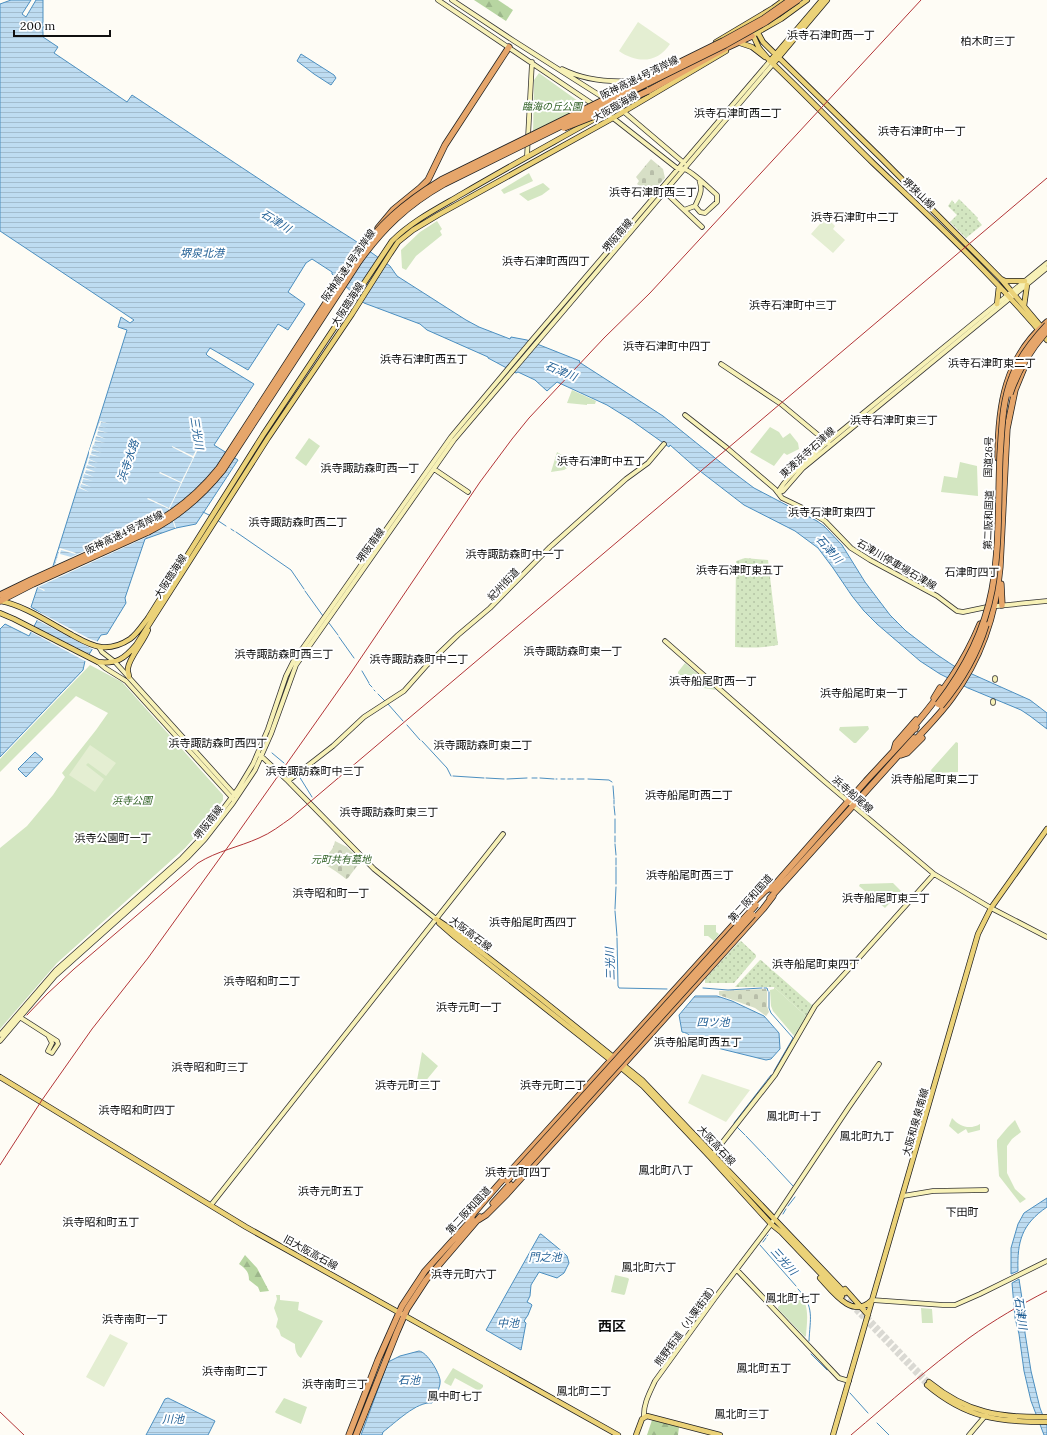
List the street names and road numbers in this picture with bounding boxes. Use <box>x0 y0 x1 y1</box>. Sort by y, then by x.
street label: 阪神高速4号湾岸線 <box>598 53 680 102</box>
street label: 大阪臨海線 <box>590 88 640 125</box>
street label: 堺狭山線 <box>900 175 938 212</box>
street label: 堺阪南線 <box>599 216 635 255</box>
street label: 阪神高速4号湾岸線 <box>319 227 378 304</box>
street label: 大阪臨海線 <box>328 280 366 329</box>
street label: 東湊浜寺石津線 <box>777 424 838 481</box>
street label: 国道26号 <box>981 436 996 478</box>
street label: 第二阪和国道 <box>981 490 996 550</box>
street label: 阪神高速4号湾岸線 <box>83 508 165 557</box>
street label: 堺阪南線 <box>353 525 387 565</box>
street label: 石津川停車場石津線 <box>855 536 939 593</box>
street label: 大阪臨海線 <box>151 552 189 601</box>
street label: 紀州街道 <box>485 565 522 603</box>
street label: 浜寺船尾線 <box>830 773 876 816</box>
street label: 堺阪南線 <box>191 803 226 842</box>
street label: 第二阪和国道 <box>725 872 775 925</box>
street label: 大阪高石線 <box>447 913 495 954</box>
street label: 大阪和泉泉南線 <box>900 1087 931 1158</box>
street label: 大阪高石線 <box>695 1123 738 1168</box>
street label: 第二阪和国道 <box>443 1184 494 1237</box>
street label: 旧大阪高石線 <box>281 1232 340 1273</box>
street label: 熊野街道（小栗街道） <box>652 1280 721 1369</box>

